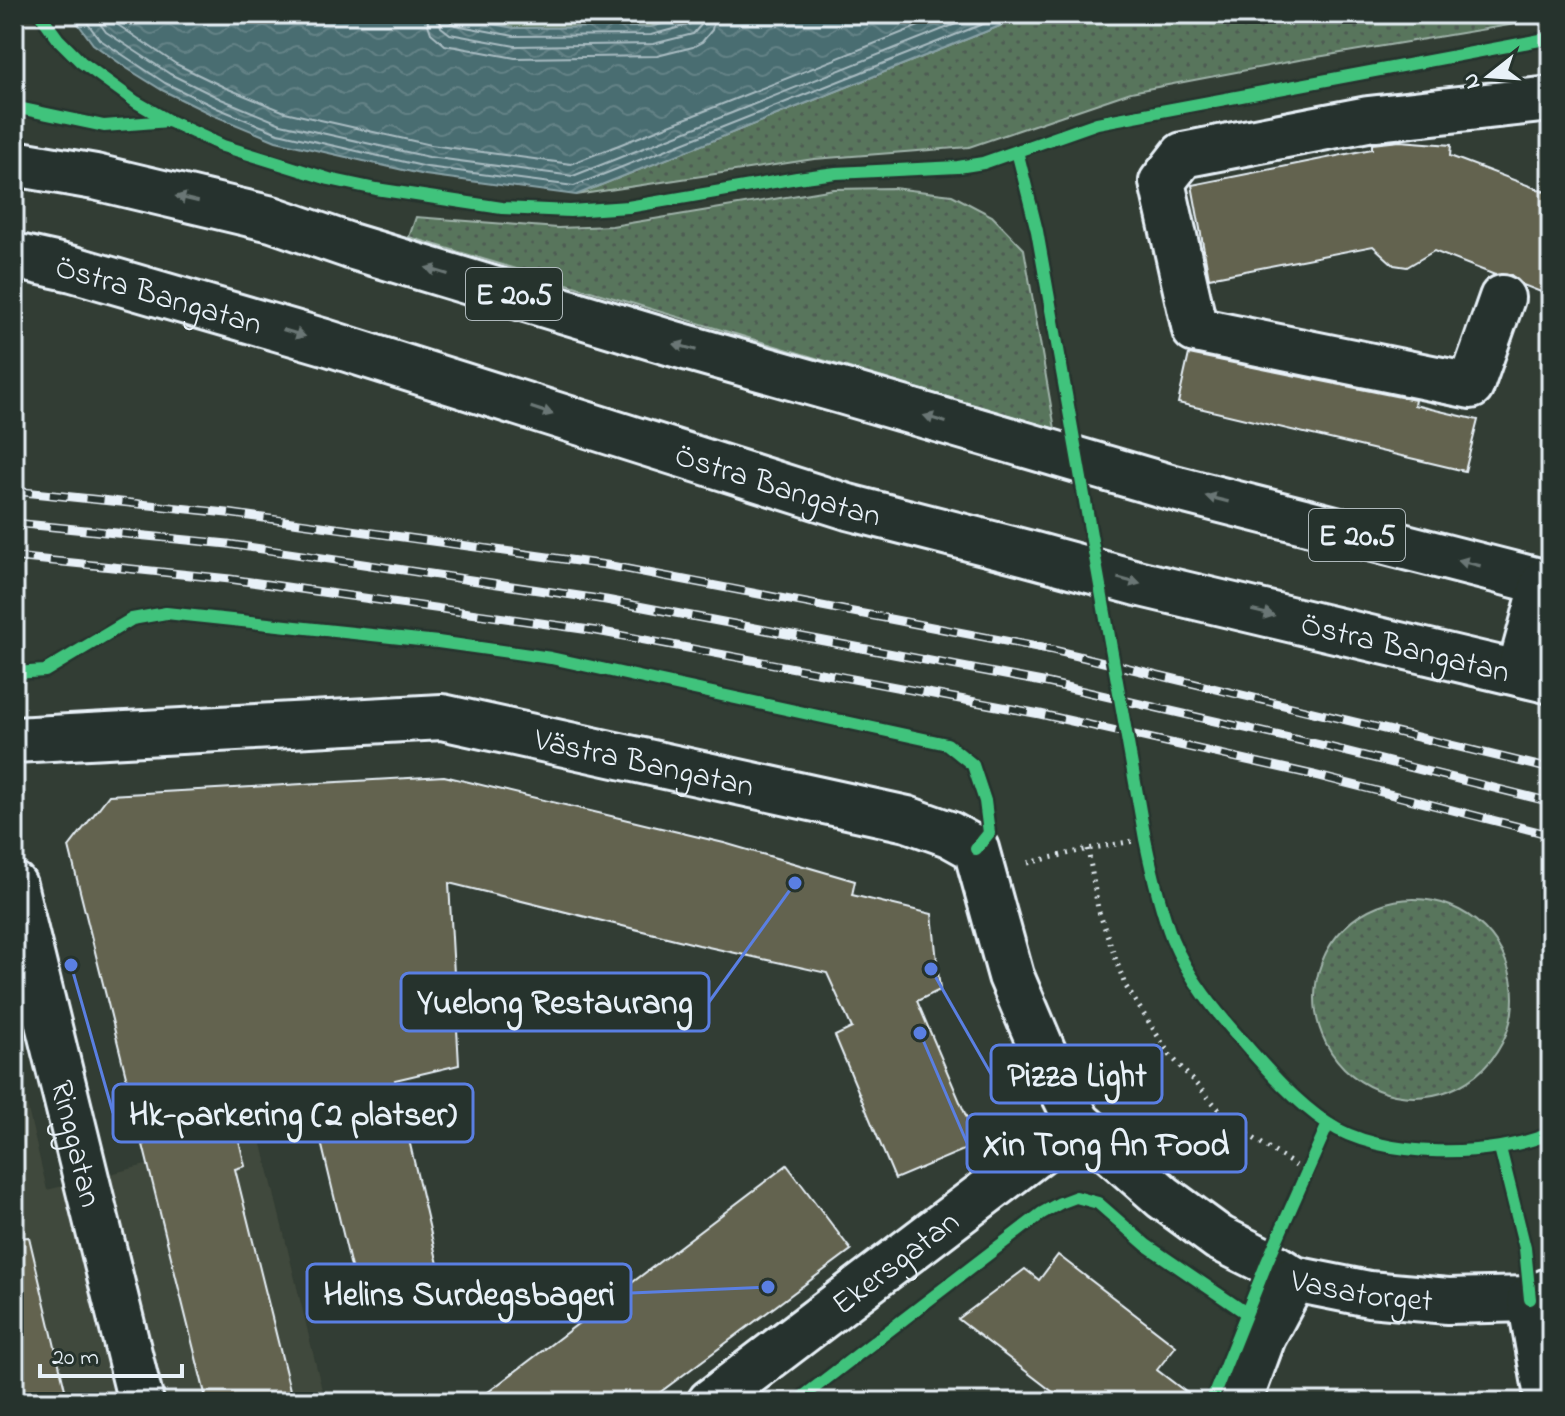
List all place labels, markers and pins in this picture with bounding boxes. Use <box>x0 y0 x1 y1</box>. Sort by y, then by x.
callout: Yuelong Restaurang <box>401 973 709 1031</box>
callout: Pizza Light <box>991 1045 1162 1103</box>
callout: Hk-parkering (2 platser) <box>113 1084 473 1142</box>
callout: Xin Tong An Food <box>967 1114 1246 1172</box>
callout: Helins Surdegsbageri <box>307 1264 631 1322</box>

